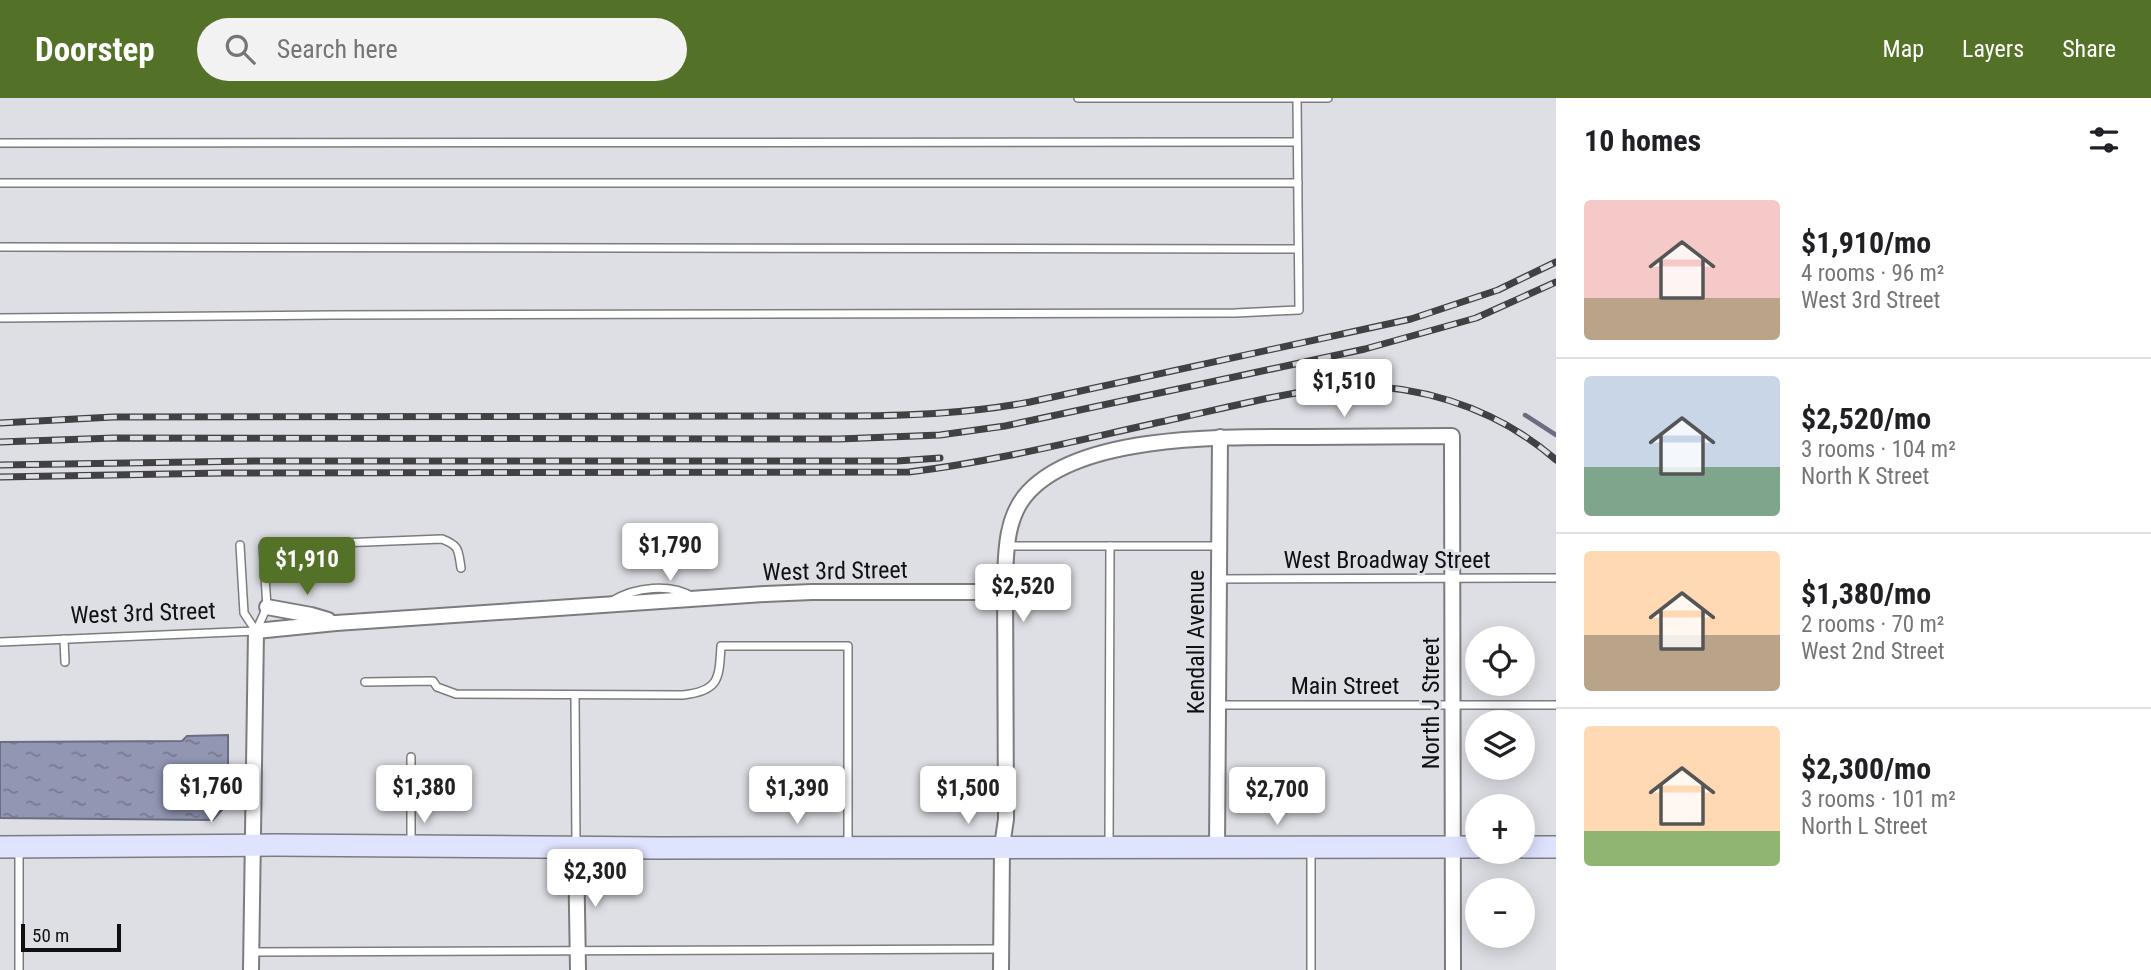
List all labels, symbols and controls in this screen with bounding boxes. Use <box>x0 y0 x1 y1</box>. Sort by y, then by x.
search box <box>197 18 687 81</box>
text: Doorstep <box>35 30 155 69</box>
icon: search <box>221 30 259 68</box>
text: Search here <box>277 34 398 64</box>
text: Map <box>1883 35 1924 63</box>
text: Layers <box>1962 35 2024 63</box>
text: Share <box>2062 35 2116 63</box>
icon: filters <box>2085 121 2123 159</box>
text: 10 homes <box>1584 123 1701 158</box>
text: $1,910/mo <box>1801 225 1931 260</box>
icon: home <box>1640 228 1724 312</box>
text: 4 rooms · 96 m² <box>1801 260 1944 287</box>
text: West 3rd Street <box>1801 287 1940 314</box>
pin: $1,510 <box>1287 360 1401 419</box>
text: $1,510 <box>1312 368 1376 395</box>
text: $2,520/mo <box>1801 401 1931 436</box>
icon: home <box>1640 404 1724 488</box>
text: 3 rooms · 104 m² <box>1801 436 1956 463</box>
text: North K Street <box>1801 463 1929 490</box>
pin: $1,790 <box>613 524 727 583</box>
text: $1,790 <box>638 532 702 559</box>
pin: $1,910 <box>250 538 364 597</box>
text: $1,910 <box>275 546 339 573</box>
street label: West Broadway Street <box>1283 546 1491 574</box>
street label: West 3rd Street <box>762 556 908 586</box>
pin: $2,520 <box>966 564 1080 624</box>
street label: Kendall Avenue <box>1182 570 1210 714</box>
text: $2,520 <box>991 573 1055 600</box>
text: $1,380/mo <box>1801 576 1931 611</box>
icon: home <box>1640 579 1724 663</box>
street label: West 3rd Street <box>70 596 216 630</box>
text: 2 rooms · 70 m² <box>1801 611 1944 638</box>
map controls <box>1465 626 1535 948</box>
button: locate <box>1465 626 1535 696</box>
street label: North J Street <box>1417 637 1445 769</box>
text: West 2nd Street <box>1801 638 1945 665</box>
street label: Main Street <box>1291 672 1399 700</box>
button: layers <box>1465 710 1535 780</box>
text: $2,300/mo <box>1801 751 1931 786</box>
icon: home <box>1640 754 1724 838</box>
pin: $1,760 <box>154 764 268 824</box>
pin: $1,380 <box>367 766 481 825</box>
pin: $1,390 <box>740 766 854 826</box>
pin: $1,500 <box>911 766 1025 826</box>
pin: $2,700 <box>1220 768 1334 827</box>
text: $1,760 <box>179 773 243 800</box>
text: $1,380 <box>392 774 456 801</box>
text: $1,390 <box>765 775 829 802</box>
text: $1,500 <box>936 775 1000 802</box>
text: $2,700 <box>1245 776 1309 803</box>
text: 3 rooms · 101 m² <box>1801 786 1956 813</box>
button: + <box>1465 794 1535 864</box>
text: North L Street <box>1801 813 1928 840</box>
pin: $2,300 <box>538 850 652 909</box>
text: $2,300 <box>563 858 627 885</box>
button: − <box>1465 878 1535 948</box>
scale bar <box>21 921 121 953</box>
text: 50 m <box>32 924 69 947</box>

